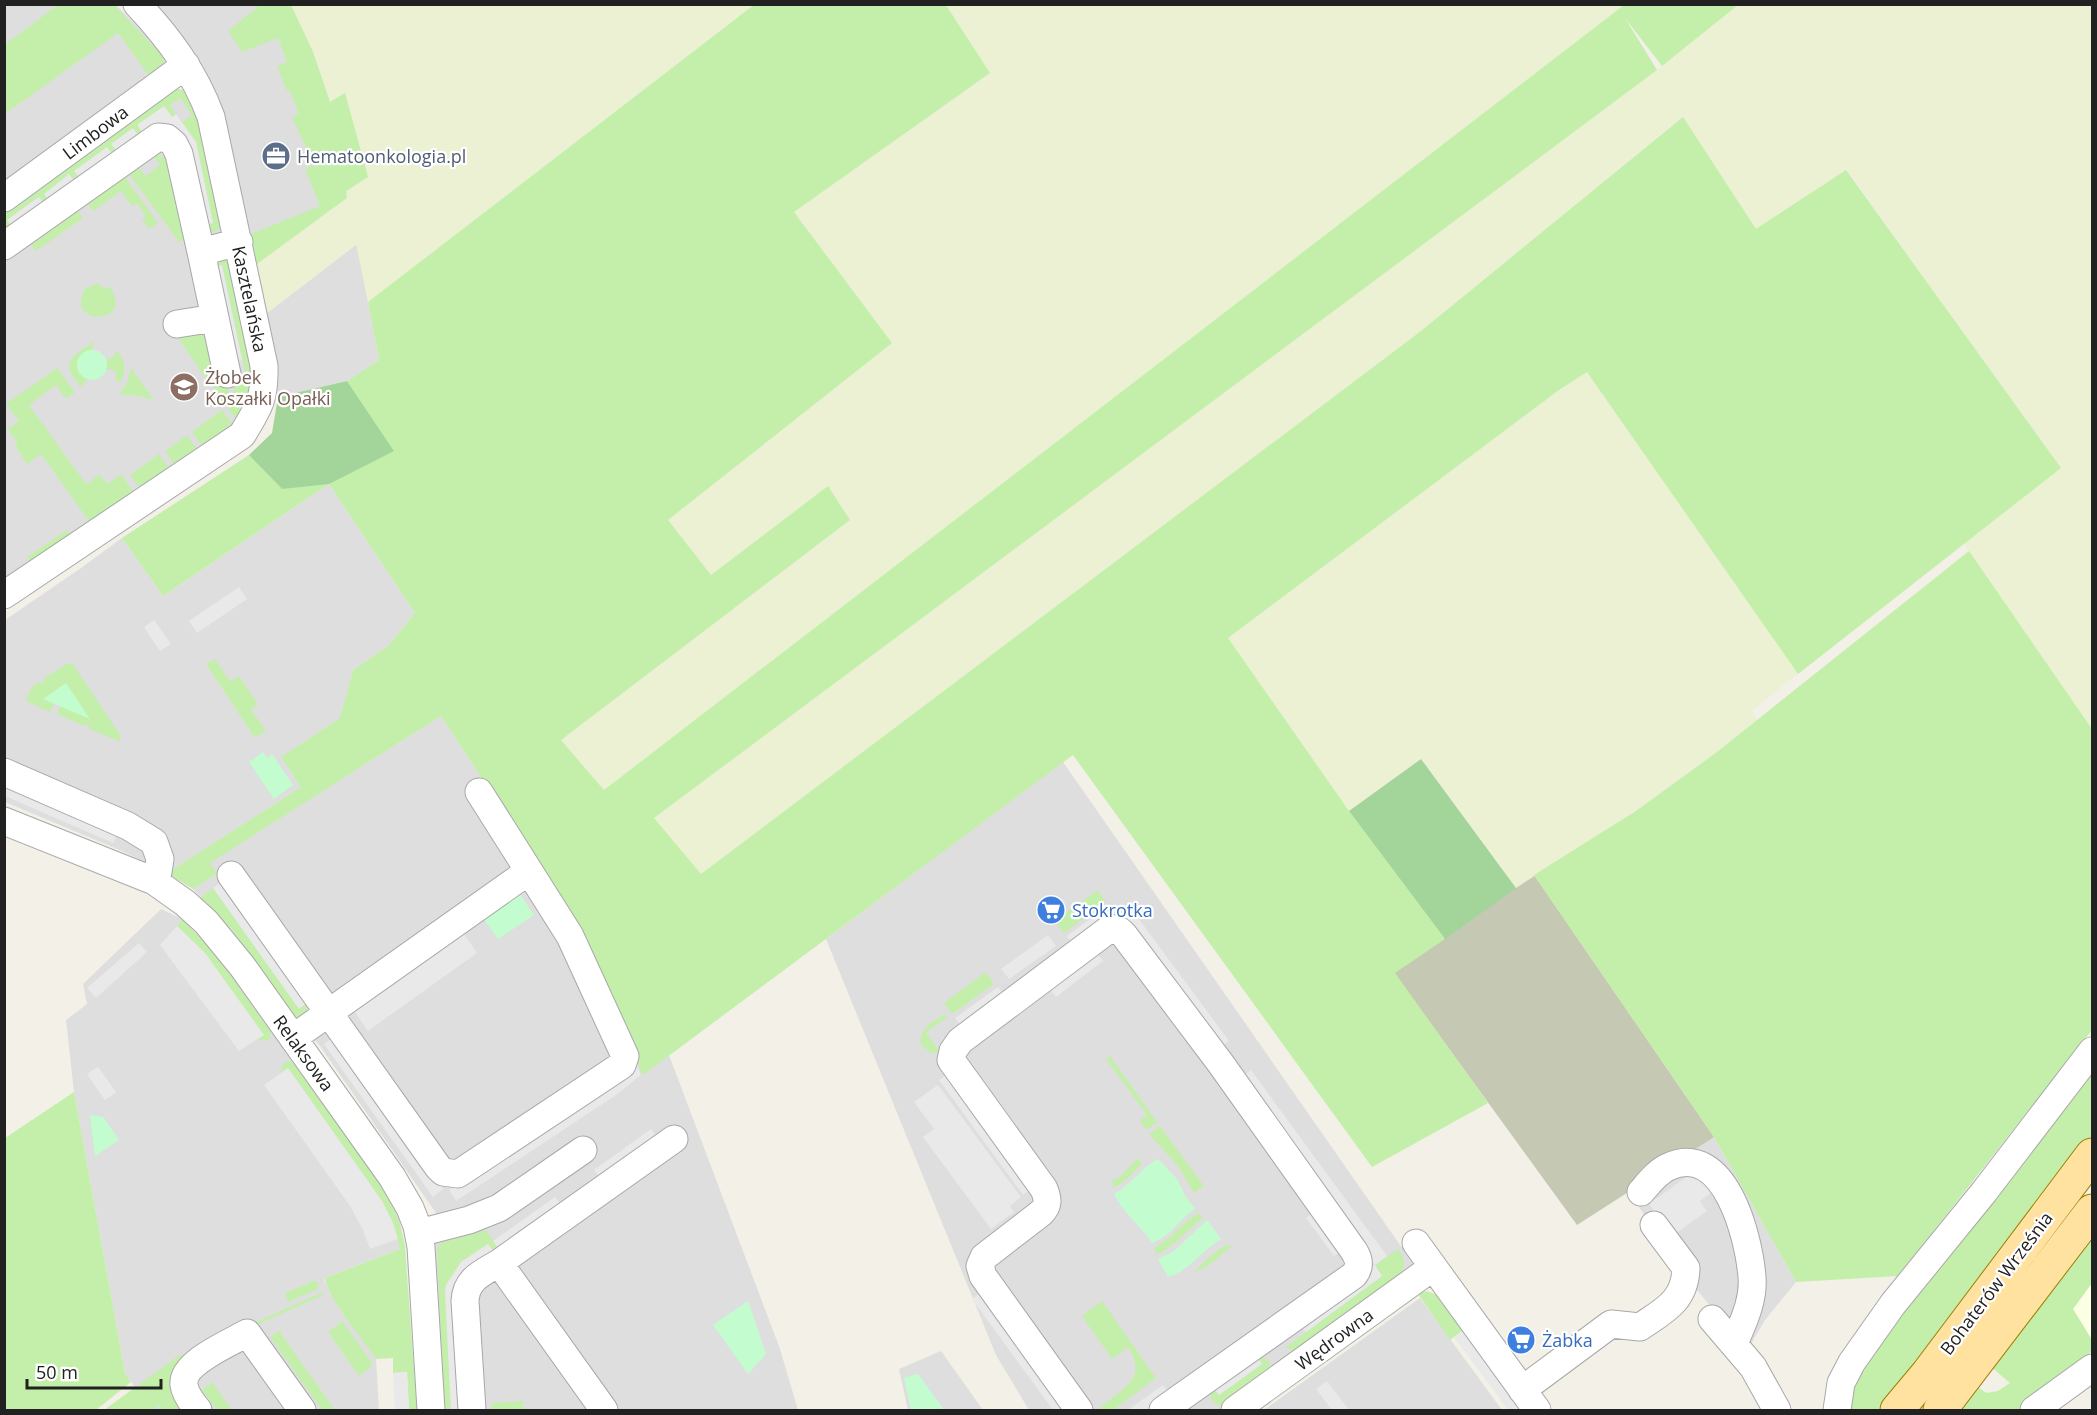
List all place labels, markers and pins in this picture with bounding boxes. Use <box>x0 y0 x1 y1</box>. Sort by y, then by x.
office icon: Hematoonkologia.pl <box>260 140 292 172</box>
place label: Hematoonkologia.pl <box>297 144 466 168</box>
place label: Żłobek Koszałki Opałki <box>205 365 331 410</box>
school or university icon: Żłobek Koszałki Opałki <box>168 371 200 403</box>
supermarket icon: Stokrotka <box>1035 894 1067 926</box>
place label: Stokrotka <box>1072 898 1153 922</box>
supermarket icon: Żabka <box>1505 1324 1537 1356</box>
place label: Żabka <box>1542 1328 1593 1352</box>

